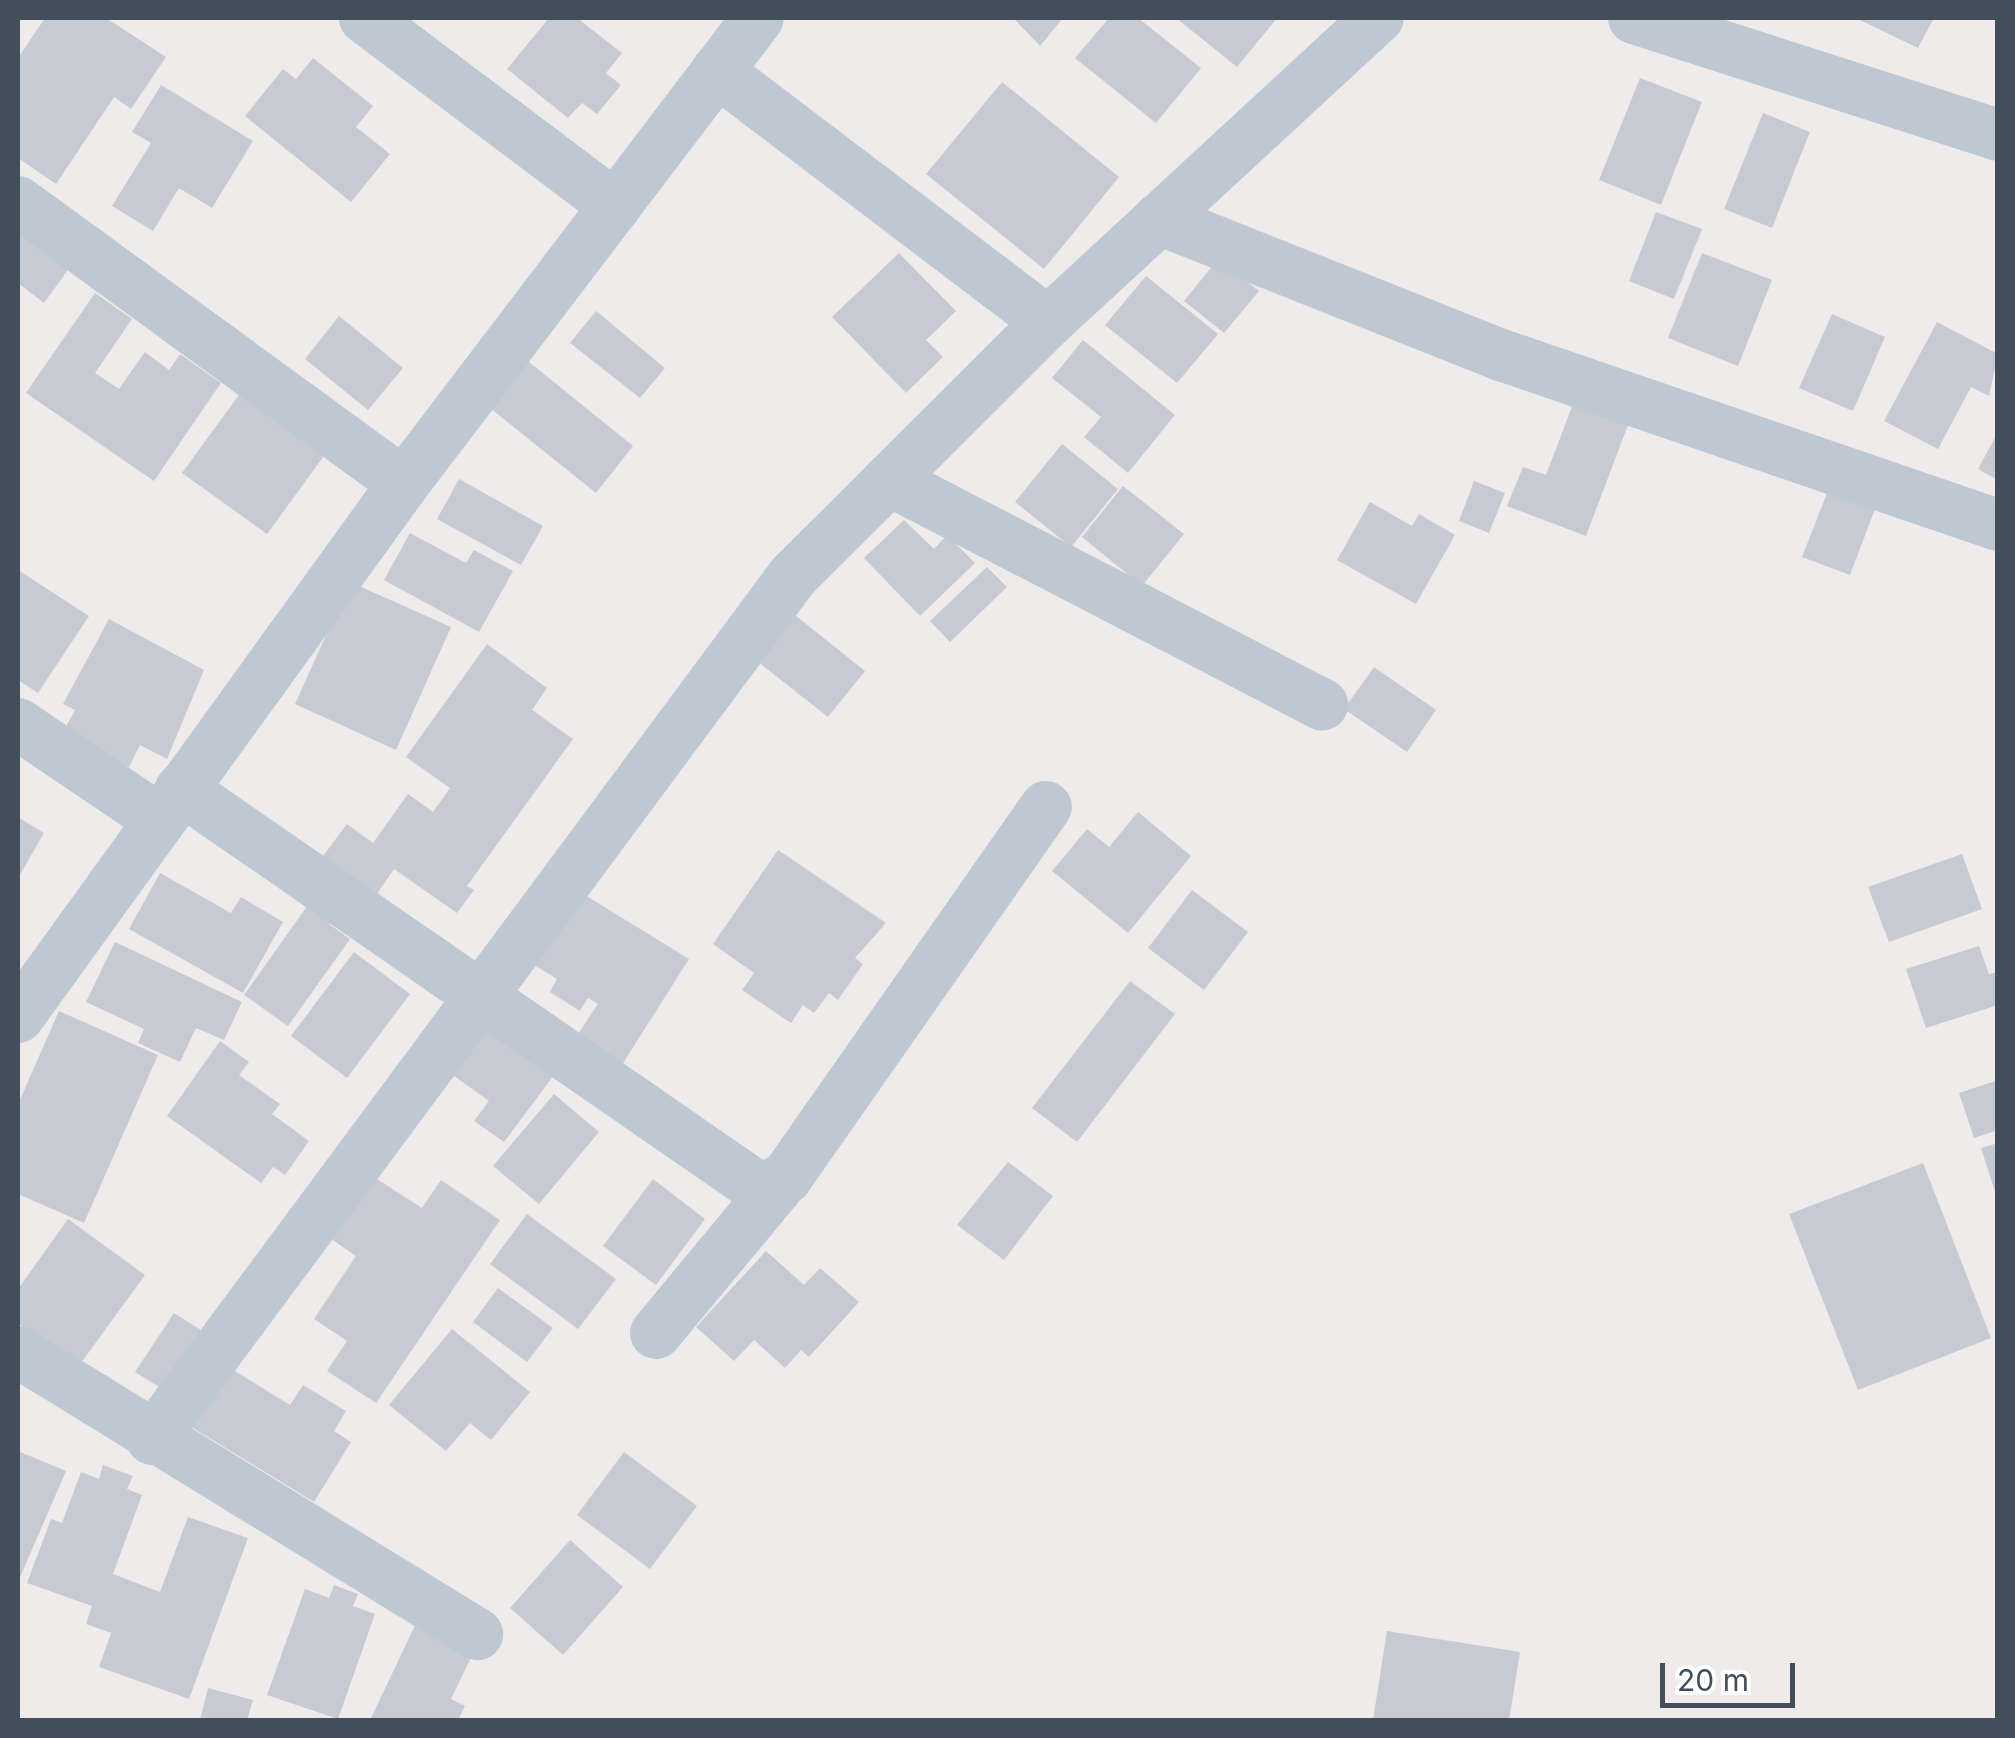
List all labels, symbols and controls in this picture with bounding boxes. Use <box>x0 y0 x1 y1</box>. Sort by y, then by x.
scale bar <box>1665 1643 1800 1705</box>
text: 20 m <box>1677 1662 1749 1698</box>

